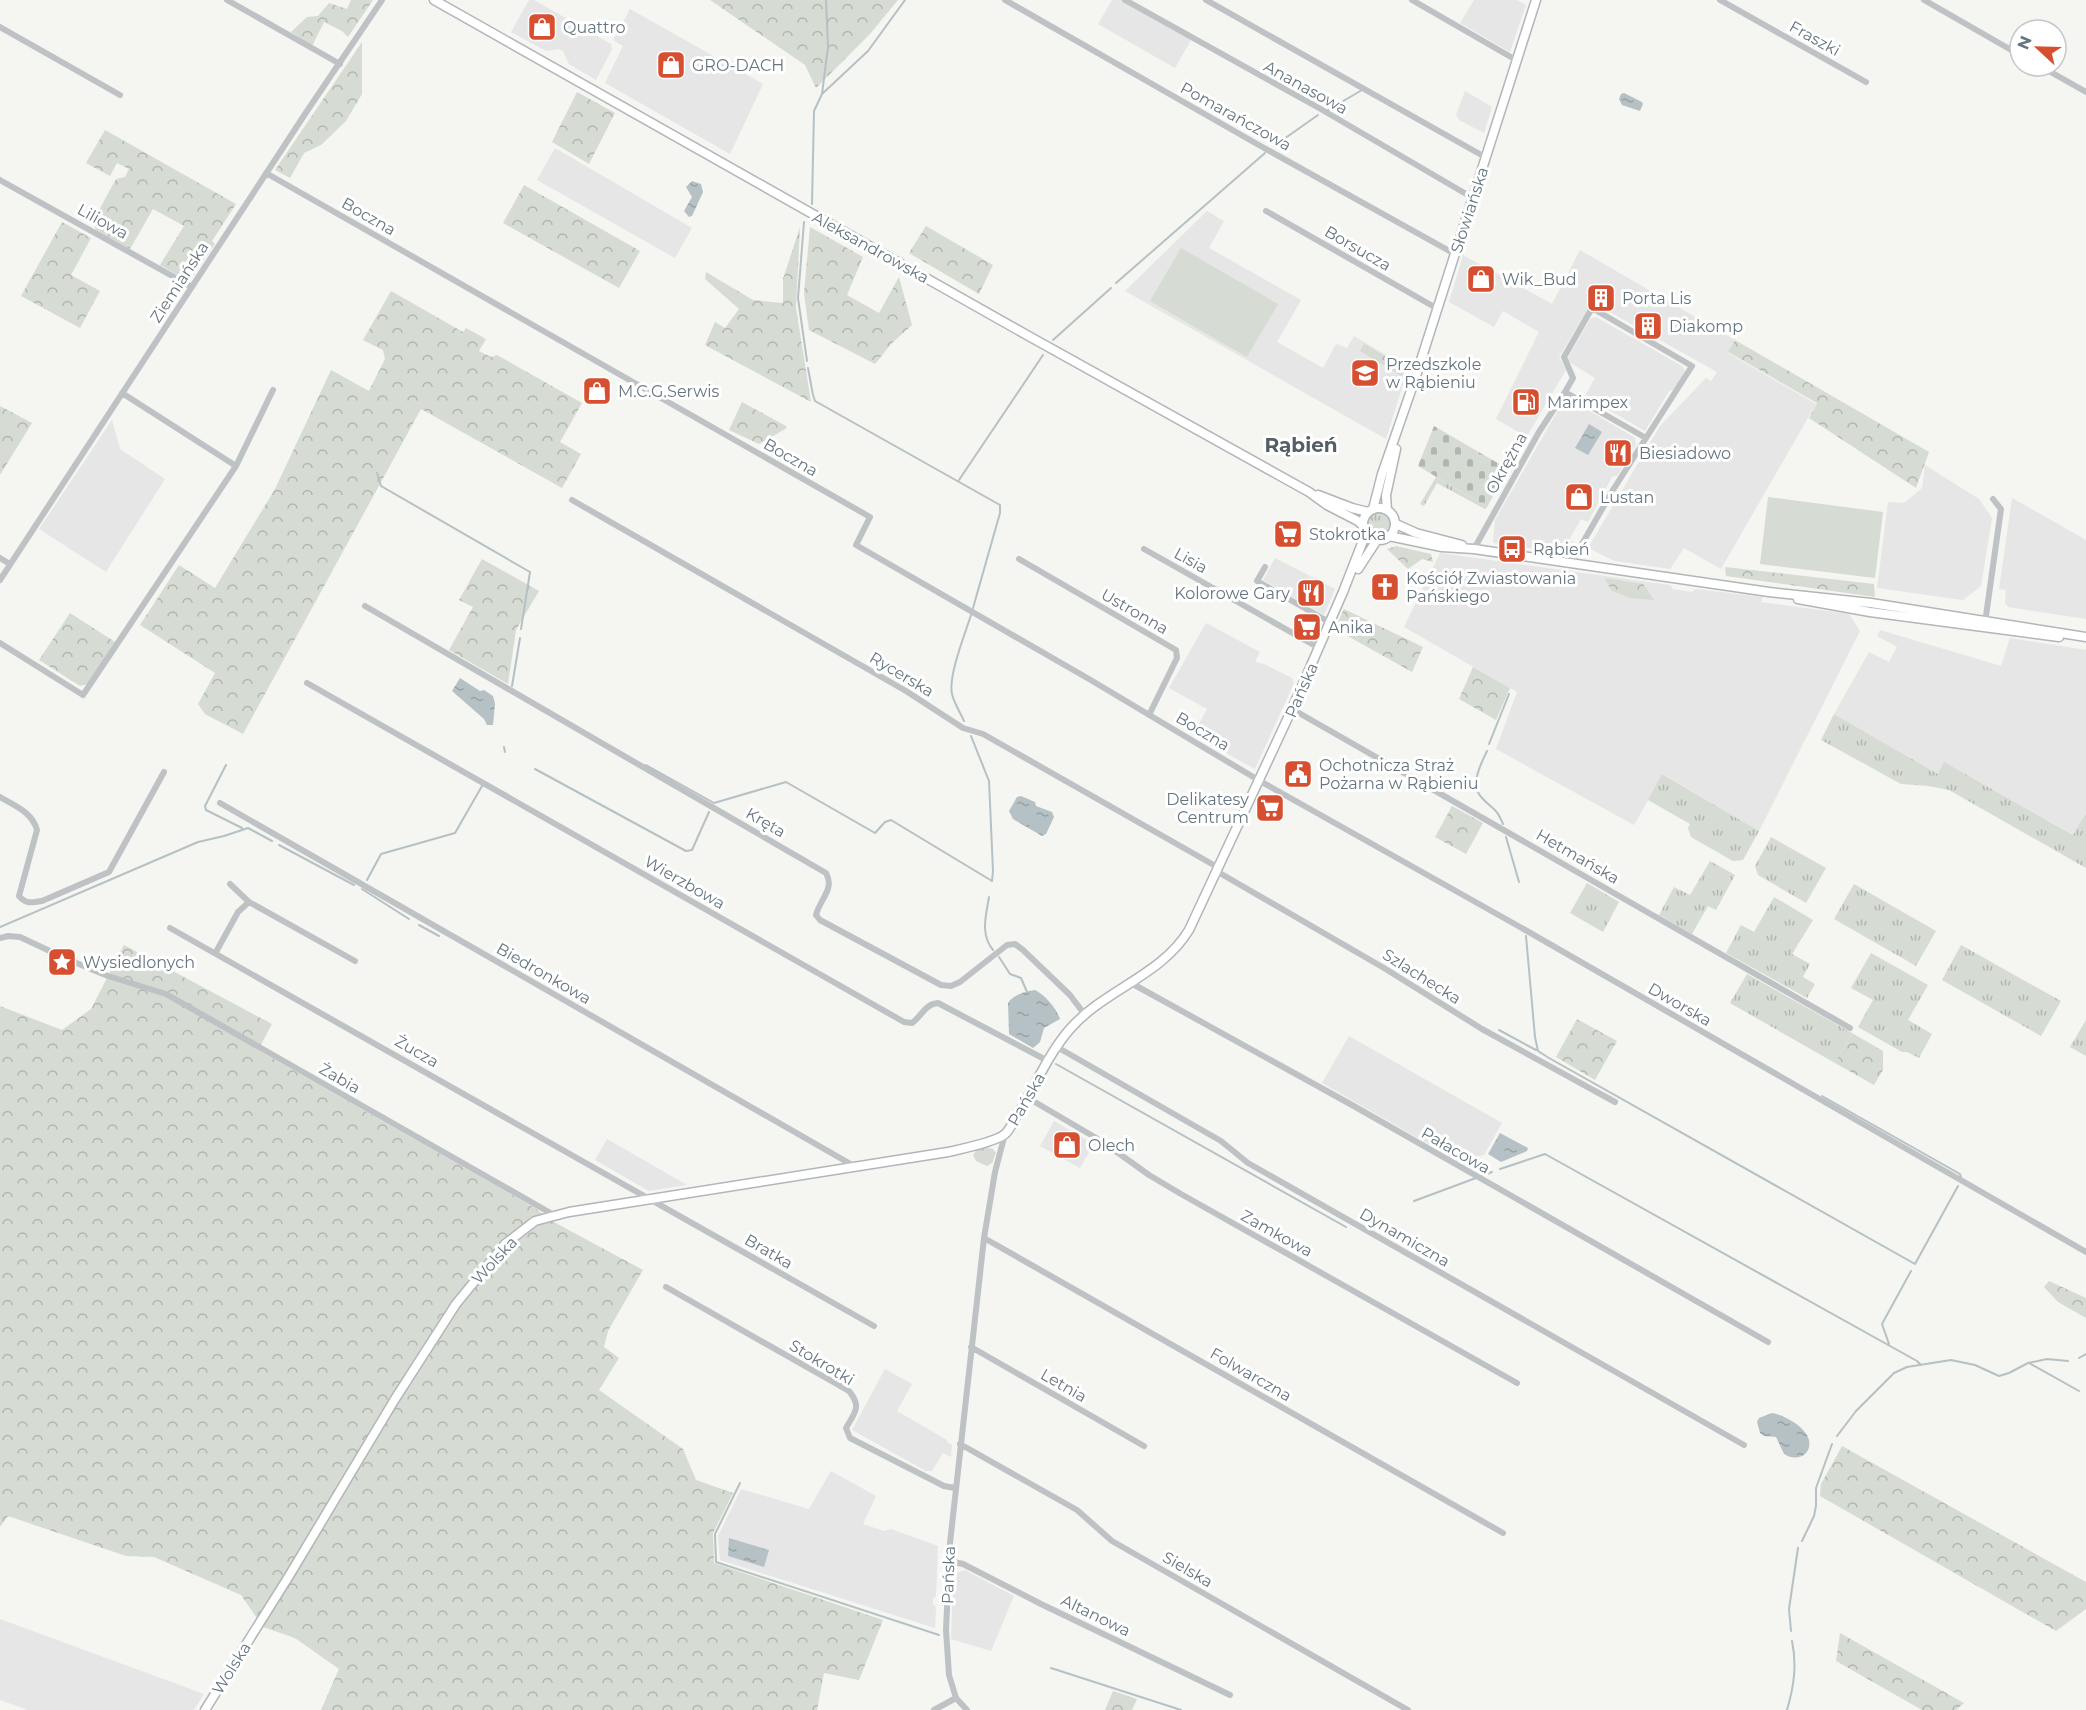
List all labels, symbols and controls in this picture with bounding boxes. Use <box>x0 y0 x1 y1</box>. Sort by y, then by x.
shop icon: Quattro <box>526 11 558 43</box>
street label: Fraszki <box>1786 17 1843 60</box>
place label: Quattro <box>563 18 626 37</box>
north arrow <box>2008 18 2068 78</box>
text: N <box>2013 33 2036 52</box>
shop icon: GRO-DACH <box>655 49 687 81</box>
place label: GRO-DACH <box>692 56 784 75</box>
street label: Ananasowa <box>1261 57 1351 118</box>
street label: Pomarańczowa <box>1177 78 1294 155</box>
street label: Słowiańska <box>1447 165 1492 256</box>
street label: Boczna <box>338 193 399 240</box>
street label: Liliowa <box>74 200 132 243</box>
street label: Aleksandrowska <box>809 208 932 287</box>
street label: Borsucza <box>1321 222 1394 275</box>
street label: Ziemiańska <box>146 238 213 326</box>
shop icon: Wik_Bud <box>1465 263 1497 295</box>
place label: Wik_Bud <box>1502 270 1577 289</box>
building icon: Porta Lis <box>1585 282 1617 314</box>
place label: Porta Lis <box>1622 289 1692 308</box>
building icon: Diakomp <box>1632 310 1664 342</box>
place label: Diakomp <box>1669 317 1743 336</box>
place label: Przedszkole w Rąbieniu <box>1386 355 1481 392</box>
school or university icon: Przedszkole w Rąbieniu <box>1349 357 1381 389</box>
shop icon: M.C.G.Serwis <box>581 375 613 407</box>
place label: M.C.G.Serwis <box>618 382 720 401</box>
fuel station icon: Marimpex <box>1510 386 1542 418</box>
place label: Marimpex <box>1547 393 1629 412</box>
street label: Okrężna <box>1482 429 1531 497</box>
district label: Rąbień <box>1264 433 1338 457</box>
street label: Boczna <box>760 434 821 481</box>
restaurant icon: Biesiadowo <box>1602 437 1634 469</box>
place label: Biesiadowo <box>1639 444 1731 463</box>
shop icon: Lustan <box>1563 481 1595 513</box>
place label: Lustan <box>1600 488 1654 507</box>
supermarket icon: Stokrotka <box>1272 518 1304 550</box>
place label: Stokrotka <box>1309 525 1386 544</box>
bus stop icon: Rąbień <box>1496 533 1528 565</box>
place label: Rąbień <box>1533 540 1590 559</box>
street label: Lisia <box>1171 544 1211 577</box>
place label: Kościół Zwiastowania Pańskiego <box>1406 569 1576 606</box>
church icon: Kościół Zwiastowania Pańskiego <box>1369 571 1401 603</box>
restaurant icon: Kolorowe Gary <box>1295 577 1327 609</box>
place label: Kolorowe Gary <box>1174 584 1290 603</box>
street label: Ustronna <box>1098 585 1172 638</box>
supermarket icon: Anika <box>1291 611 1323 643</box>
place label: Anika <box>1328 618 1373 637</box>
street label: Rycerska <box>866 648 937 701</box>
street label: Pańska <box>1281 660 1322 721</box>
street label: Boczna <box>1172 708 1233 755</box>
place label: Ochotnicza Straż Pożarna w Rąbieniu <box>1319 756 1478 793</box>
public building icon: Ochotnicza Straż Pożarna w Rąbieniu <box>1282 758 1314 790</box>
place label: Delikatesy Centrum <box>1166 790 1249 827</box>
supermarket icon: Delikatesy Centrum <box>1254 792 1286 824</box>
street label: Kręta <box>743 804 789 841</box>
street label: Hetmańska <box>1533 825 1623 888</box>
street label: Wierzbowa <box>641 852 728 913</box>
street label: Biedronkowa <box>493 939 594 1008</box>
street label: Szlachecka <box>1379 945 1464 1008</box>
place icon: Wysiedlonych <box>46 946 78 978</box>
place label: Wysiedlonych <box>83 953 195 972</box>
street label: Dworska <box>1645 979 1715 1030</box>
street label: Żucza <box>391 1031 442 1072</box>
street label: Żabia <box>316 1059 364 1098</box>
street label: Pańska <box>1004 1069 1049 1129</box>
street label: Pałacowa <box>1418 1123 1494 1178</box>
shop icon: Olech <box>1051 1129 1083 1161</box>
place label: Olech <box>1088 1136 1135 1155</box>
street label: Dynamiczna <box>1356 1204 1453 1271</box>
street label: Zamkowa <box>1238 1206 1316 1261</box>
street label: Bratka <box>741 1230 796 1273</box>
street label: Wolska <box>468 1233 521 1288</box>
street label: Stokrotki <box>786 1336 858 1389</box>
street label: Folwarczna <box>1207 1343 1295 1405</box>
street label: Letnia <box>1037 1365 1090 1406</box>
street label: Pańska <box>938 1546 959 1604</box>
street label: Sielska <box>1159 1548 1216 1591</box>
street label: Altanowa <box>1058 1590 1134 1640</box>
street label: Wolska <box>208 1639 255 1698</box>

